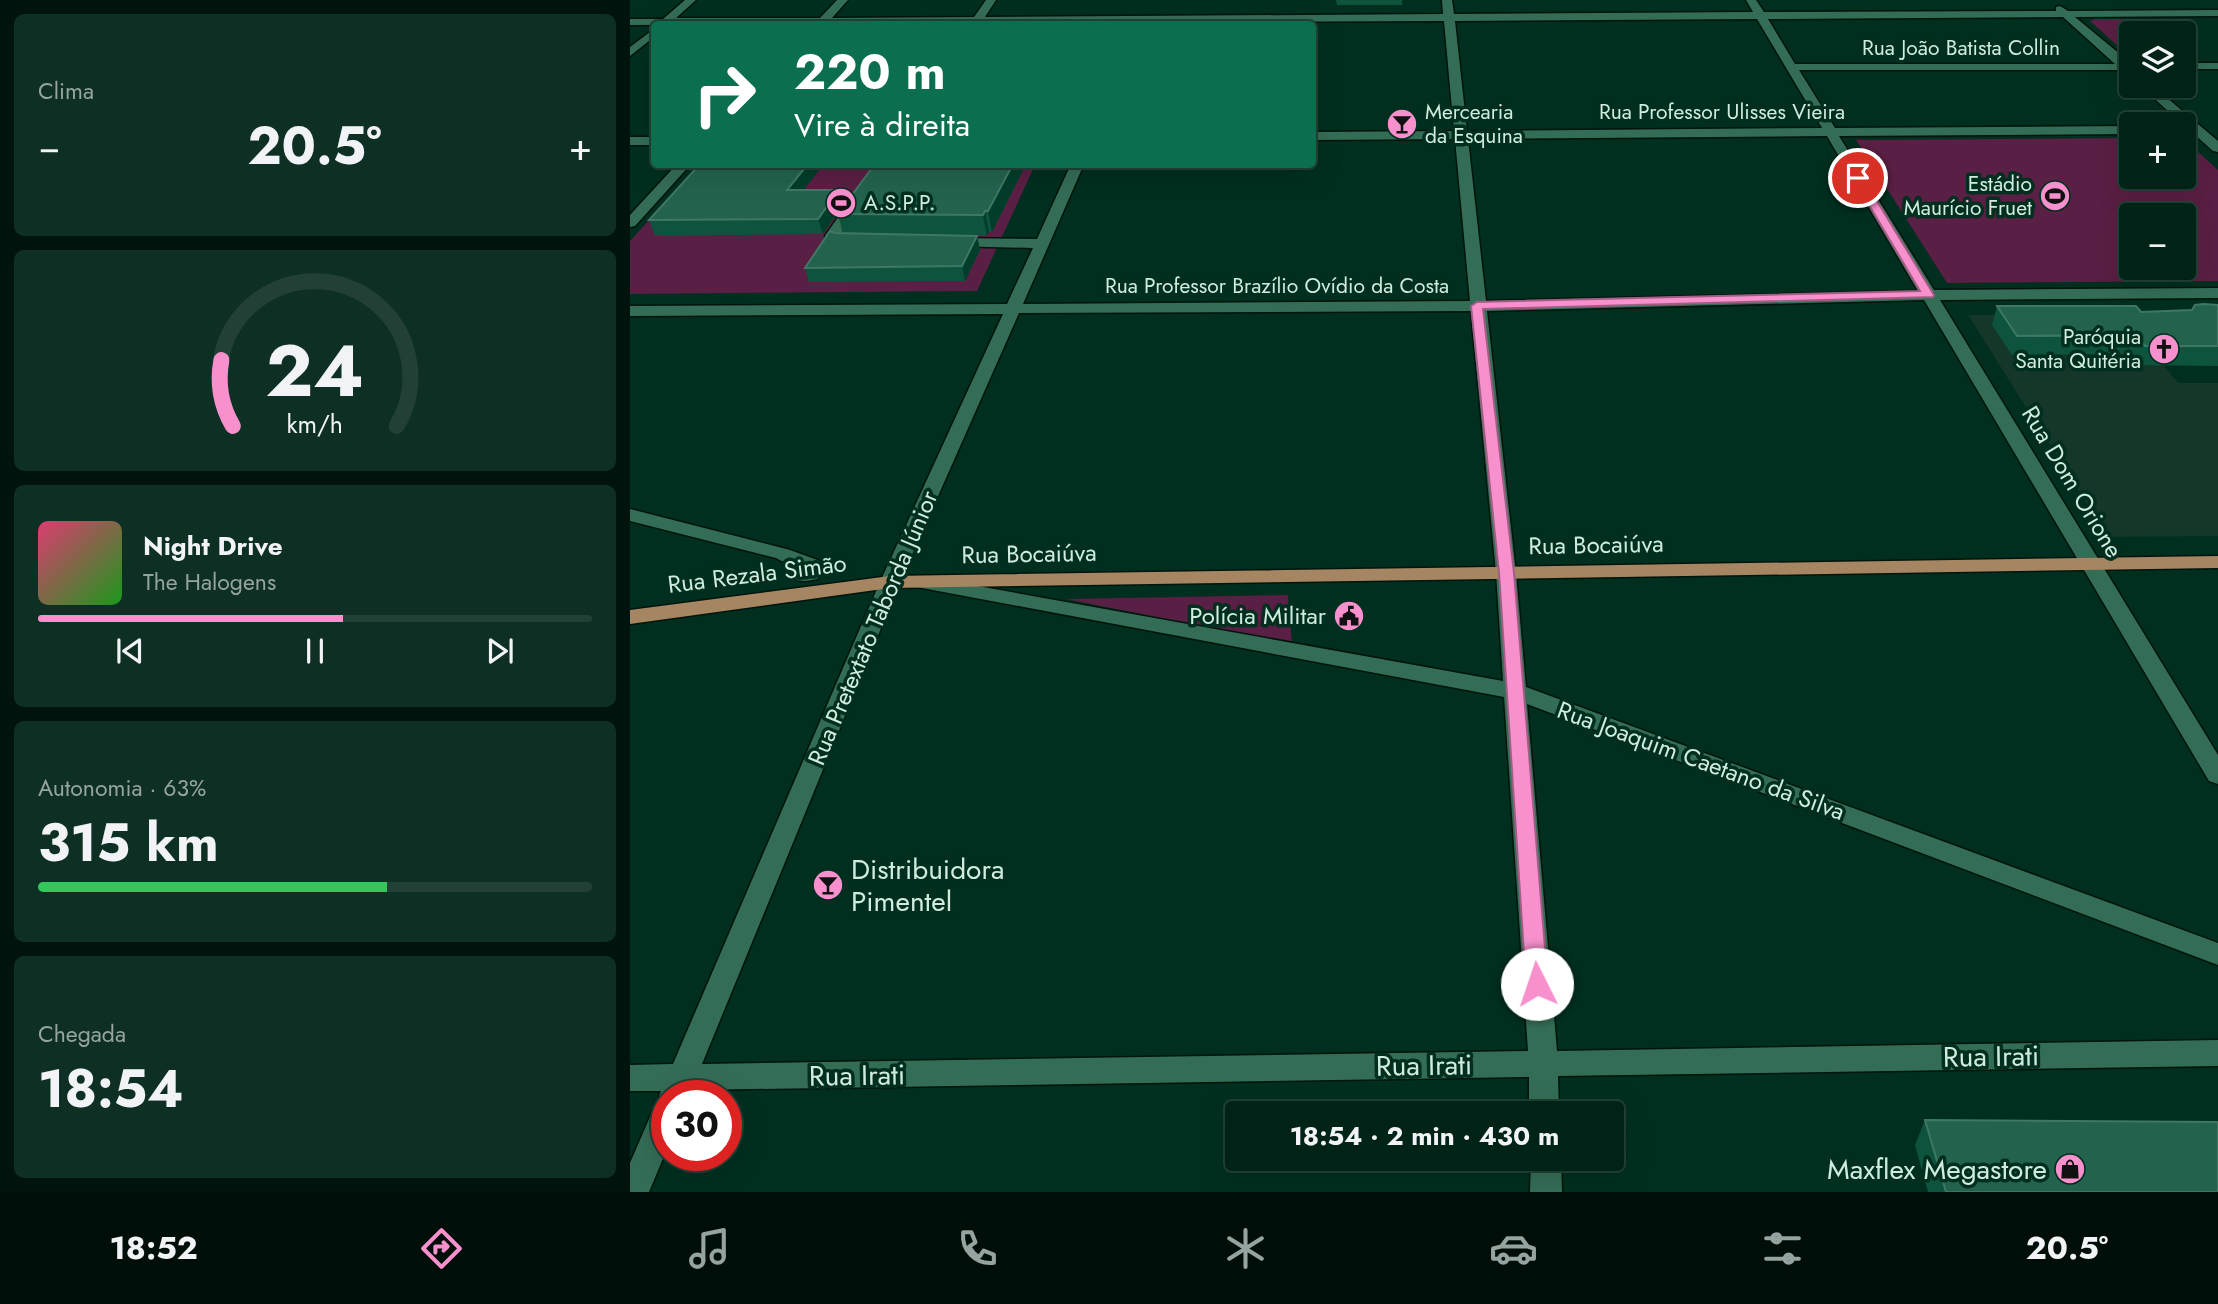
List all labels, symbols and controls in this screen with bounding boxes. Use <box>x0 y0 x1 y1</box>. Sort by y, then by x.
map controls <box>2119 21 2196 280</box>
button: layers <box>2119 21 2196 98</box>
street label: Rua João Batista Collin <box>1862 33 2060 63</box>
text: 220 m <box>794 37 946 107</box>
icon: right <box>679 49 770 140</box>
text: Clima <box>38 74 94 108</box>
place label: Mercearia da Esquina <box>1425 97 1523 151</box>
street label: Rua Professor Ulisses Vieira <box>1599 97 1845 127</box>
text: Vire à direita <box>794 102 970 148</box>
bar icon: Mercearia da Esquina <box>1385 107 1419 141</box>
text: 20.5° <box>247 108 382 184</box>
button: + <box>2119 112 2196 189</box>
text: − <box>38 119 60 174</box>
text: + <box>569 119 592 174</box>
pin <box>1828 148 1888 208</box>
icon: arrive <box>1839 159 1877 197</box>
place label: Estádio Maurício Fruet <box>1904 169 2032 223</box>
sports icon: Estádio Maurício Fruet <box>2038 179 2072 213</box>
sports icon: A.S.P.P. <box>824 186 858 220</box>
place label: A.S.P.P. <box>864 188 935 218</box>
button: − <box>2119 203 2196 280</box>
street label: Rua Professor Brazílio Ovídio da Costa <box>1105 271 1449 301</box>
text: 24 <box>266 319 364 424</box>
place label: Paróquia Santa Quitéria <box>2015 322 2141 376</box>
church icon: Paróquia Santa Quitéria <box>2147 332 2181 366</box>
street label: Rua Dom Orione <box>2013 399 2132 564</box>
text: km/h <box>287 406 343 442</box>
street label: Rua Pretextato Taborda Júnior <box>799 484 947 771</box>
street label: Rua Bocaiúva <box>1528 526 1664 563</box>
text: Night Drive <box>143 527 283 565</box>
street label: Rua Bocaiúva <box>961 535 1097 572</box>
street label: Rua Rezala Simão <box>666 545 848 602</box>
text: The Halogens <box>143 565 276 599</box>
place label: Polícia Militar <box>1189 598 1327 633</box>
public building icon: Polícia Militar <box>1332 599 1366 633</box>
icon: previous <box>111 632 149 670</box>
icon: pause <box>296 632 334 670</box>
icon: next <box>481 632 519 670</box>
street label: Rua Joaquim Caetano da Silva <box>1553 692 1850 829</box>
text: Autonomia · 63% <box>38 771 206 805</box>
text: 315 km <box>38 805 219 881</box>
place label: Distribuidora Pimentel <box>851 849 1004 922</box>
bar icon: Distribuidora Pimentel <box>811 868 845 902</box>
position arrow <box>1500 947 1574 1021</box>
text: Chegada <box>38 1017 126 1051</box>
street label: Rua Irati <box>1943 1035 2039 1078</box>
street label: Rua Irati <box>1376 1044 1472 1087</box>
text: 18:54 <box>38 1051 184 1127</box>
street label: Rua Irati <box>809 1054 905 1097</box>
speed limit sign: 30 <box>651 1080 742 1171</box>
text: 18:54 · 2 min · 430 m <box>1290 1117 1559 1155</box>
place label: Maxflex Megastore <box>1827 1149 2047 1190</box>
shop icon: Maxflex Megastore <box>2053 1152 2087 1186</box>
icon: directions <box>417 1224 466 1273</box>
icon: music <box>685 1224 734 1273</box>
icon: phone <box>953 1224 1002 1273</box>
icon: climate <box>1221 1224 1270 1273</box>
icon: car <box>1489 1224 1538 1273</box>
icon: filters <box>1758 1224 1807 1273</box>
text: 18:52 <box>110 1225 198 1271</box>
text: 20.5° <box>2026 1225 2108 1271</box>

